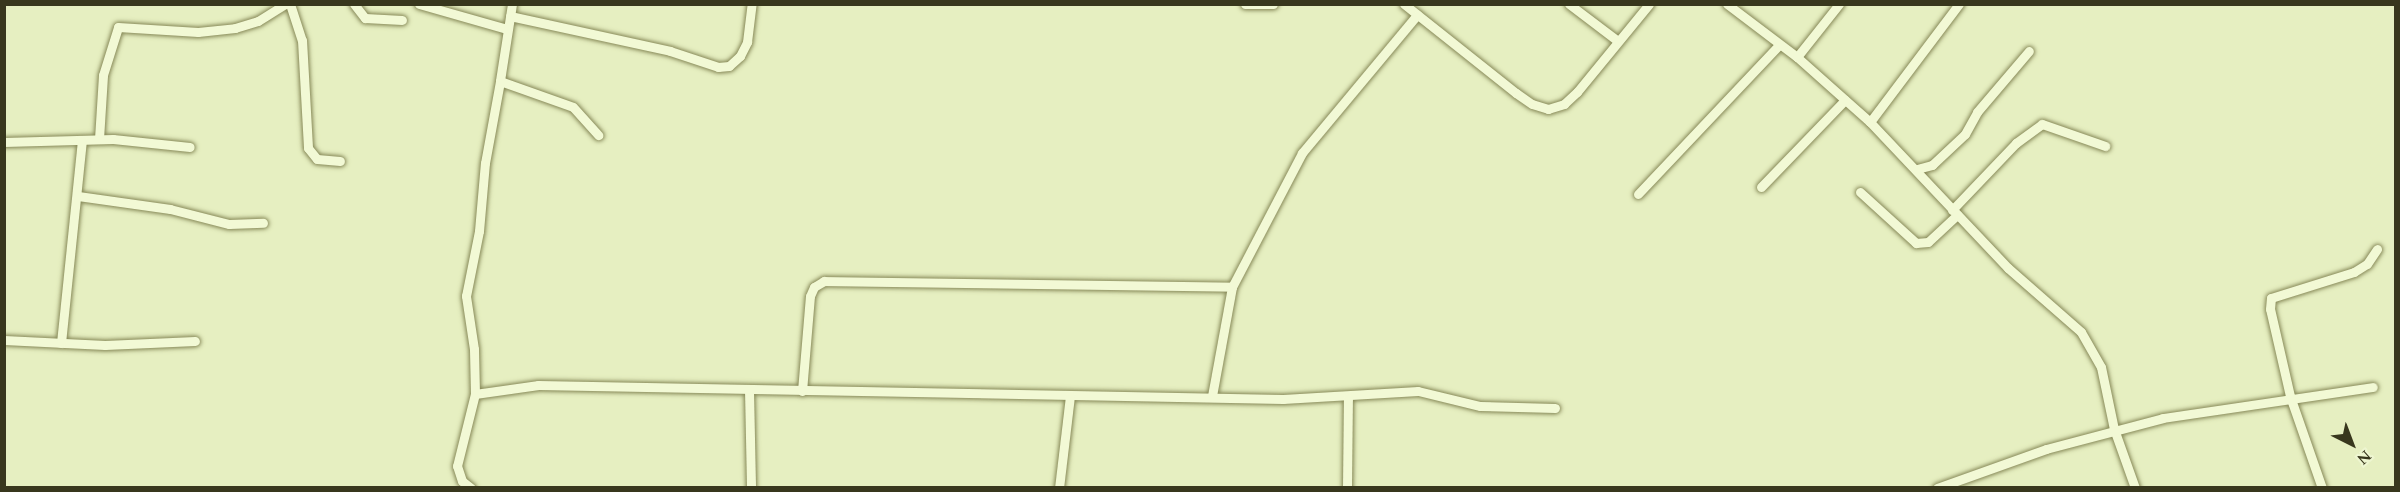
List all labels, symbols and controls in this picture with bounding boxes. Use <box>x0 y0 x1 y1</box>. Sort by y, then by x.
north arrow <box>2322 414 2382 474</box>
text: N <box>2351 444 2377 471</box>

